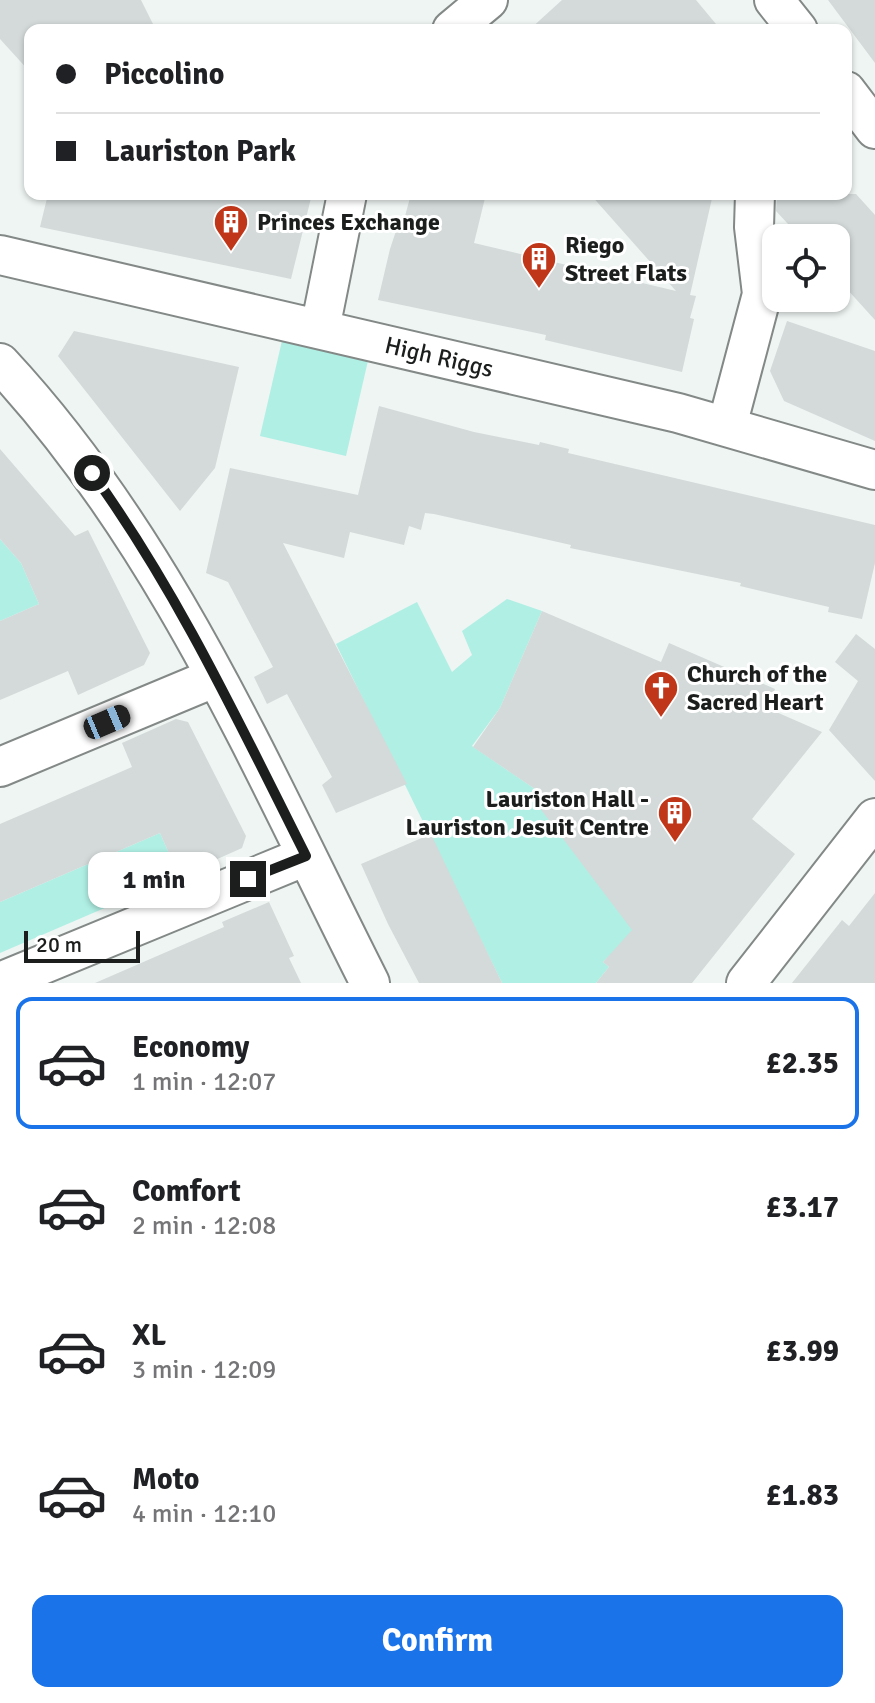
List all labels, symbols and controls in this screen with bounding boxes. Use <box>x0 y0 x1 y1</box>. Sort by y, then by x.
text: Piccolino <box>104 56 224 93</box>
text: Lauriston Park <box>104 133 296 170</box>
building icon: Princes Exchange <box>212 203 250 253</box>
place label: Princes Exchange <box>257 207 440 237</box>
map controls <box>762 224 850 312</box>
button: locate <box>762 224 850 312</box>
place label: Riego Street Flats <box>565 230 687 288</box>
building icon: Riego Street Flats <box>520 240 558 290</box>
street label: High Riggs <box>382 330 496 384</box>
route start <box>74 455 110 491</box>
place label: Church of the Sacred Heart <box>687 659 827 717</box>
church icon: Church of the Sacred Heart <box>642 669 680 719</box>
car <box>80 702 134 742</box>
place label: Lauriston Hall - Lauriston Jesuit Centre <box>406 784 649 842</box>
building icon: Lauriston Hall - Lauriston Jesuit Centre <box>656 794 694 844</box>
callout: 1 min <box>88 851 220 907</box>
route end <box>230 861 266 897</box>
text: 1 min <box>123 864 185 896</box>
scale bar <box>24 927 140 963</box>
text: 20 m <box>36 931 82 958</box>
icon: car <box>36 1027 108 1099</box>
text: Economy <box>132 1029 249 1066</box>
text: £2.35 <box>766 1045 839 1082</box>
text: 1 min · 12:07 <box>132 1066 276 1098</box>
icon: car <box>36 1171 108 1243</box>
text: Comfort <box>132 1173 241 1210</box>
text: £3.17 <box>766 1189 839 1226</box>
text: 2 min · 12:08 <box>132 1210 276 1242</box>
icon: car <box>36 1315 108 1387</box>
text: XL <box>132 1317 166 1354</box>
text: £3.99 <box>766 1333 839 1370</box>
text: 3 min · 12:09 <box>132 1354 276 1386</box>
icon: car <box>36 1459 108 1531</box>
text: Moto <box>132 1461 199 1498</box>
text: £1.83 <box>766 1477 839 1514</box>
text: 4 min · 12:10 <box>132 1498 276 1530</box>
button: Confirm <box>32 1595 843 1687</box>

